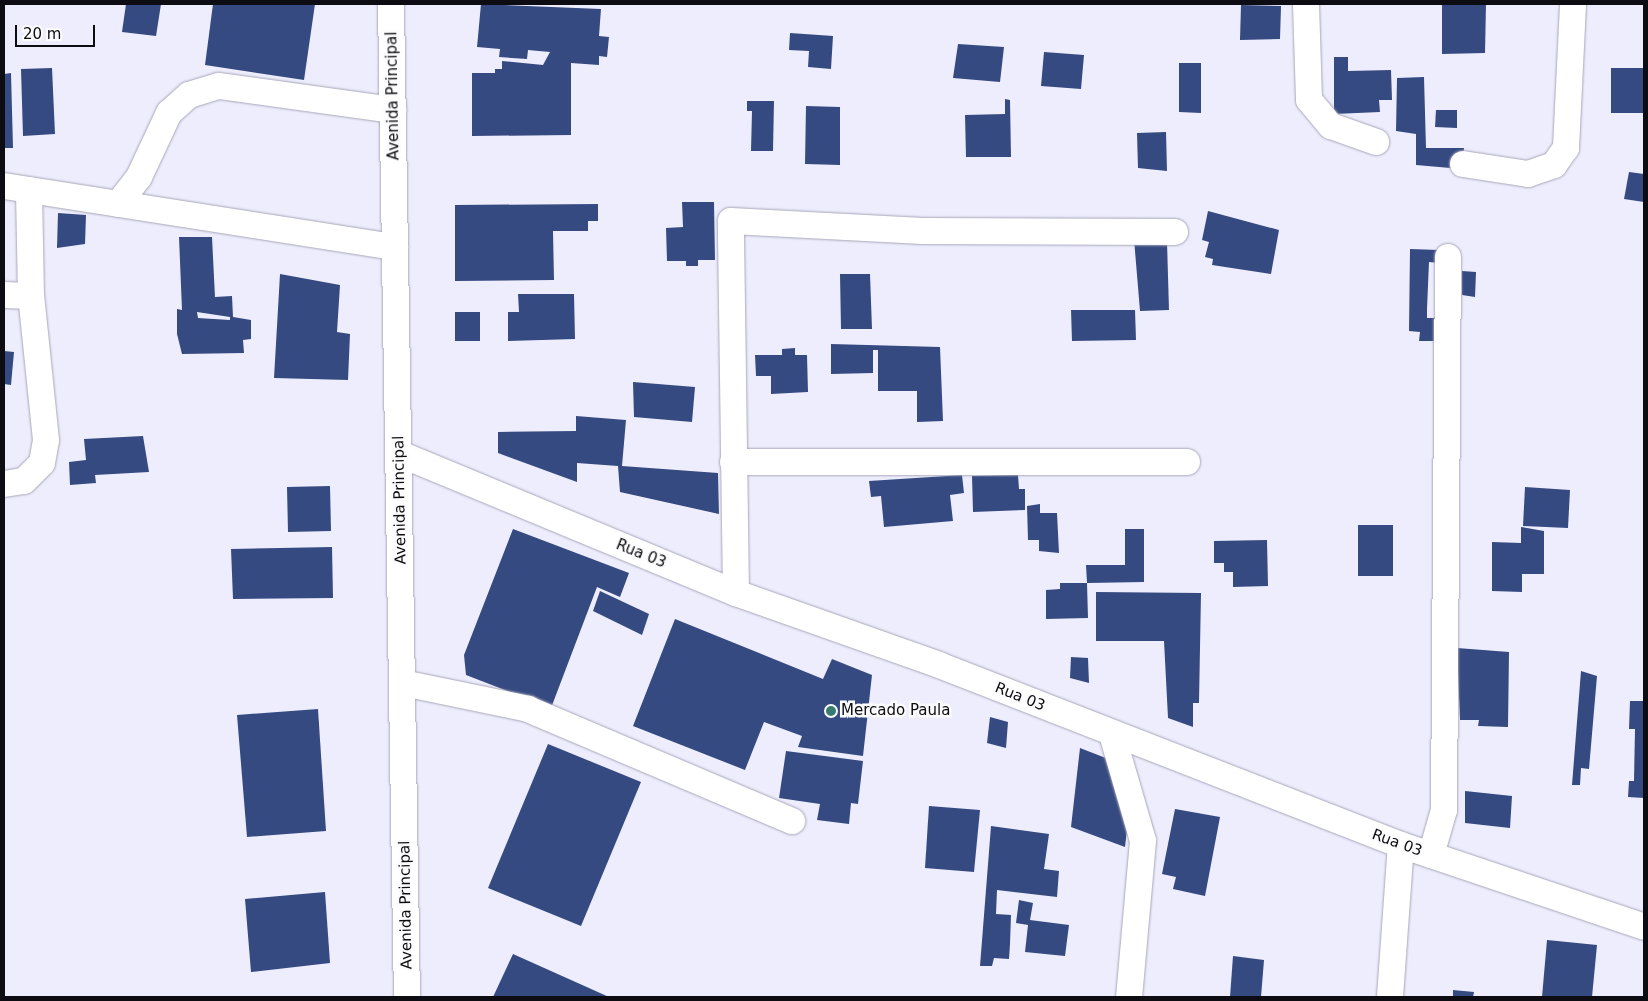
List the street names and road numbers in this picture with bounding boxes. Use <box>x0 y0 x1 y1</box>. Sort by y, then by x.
street label: Avenida Principal <box>383 32 403 160</box>
street label: Avenida Principal <box>390 436 410 564</box>
street label: Rua 03 <box>613 536 669 572</box>
street label: Rua 03 <box>992 679 1048 715</box>
street label: Rua 03 <box>1369 826 1425 860</box>
street label: Avenida Principal <box>396 841 416 969</box>

